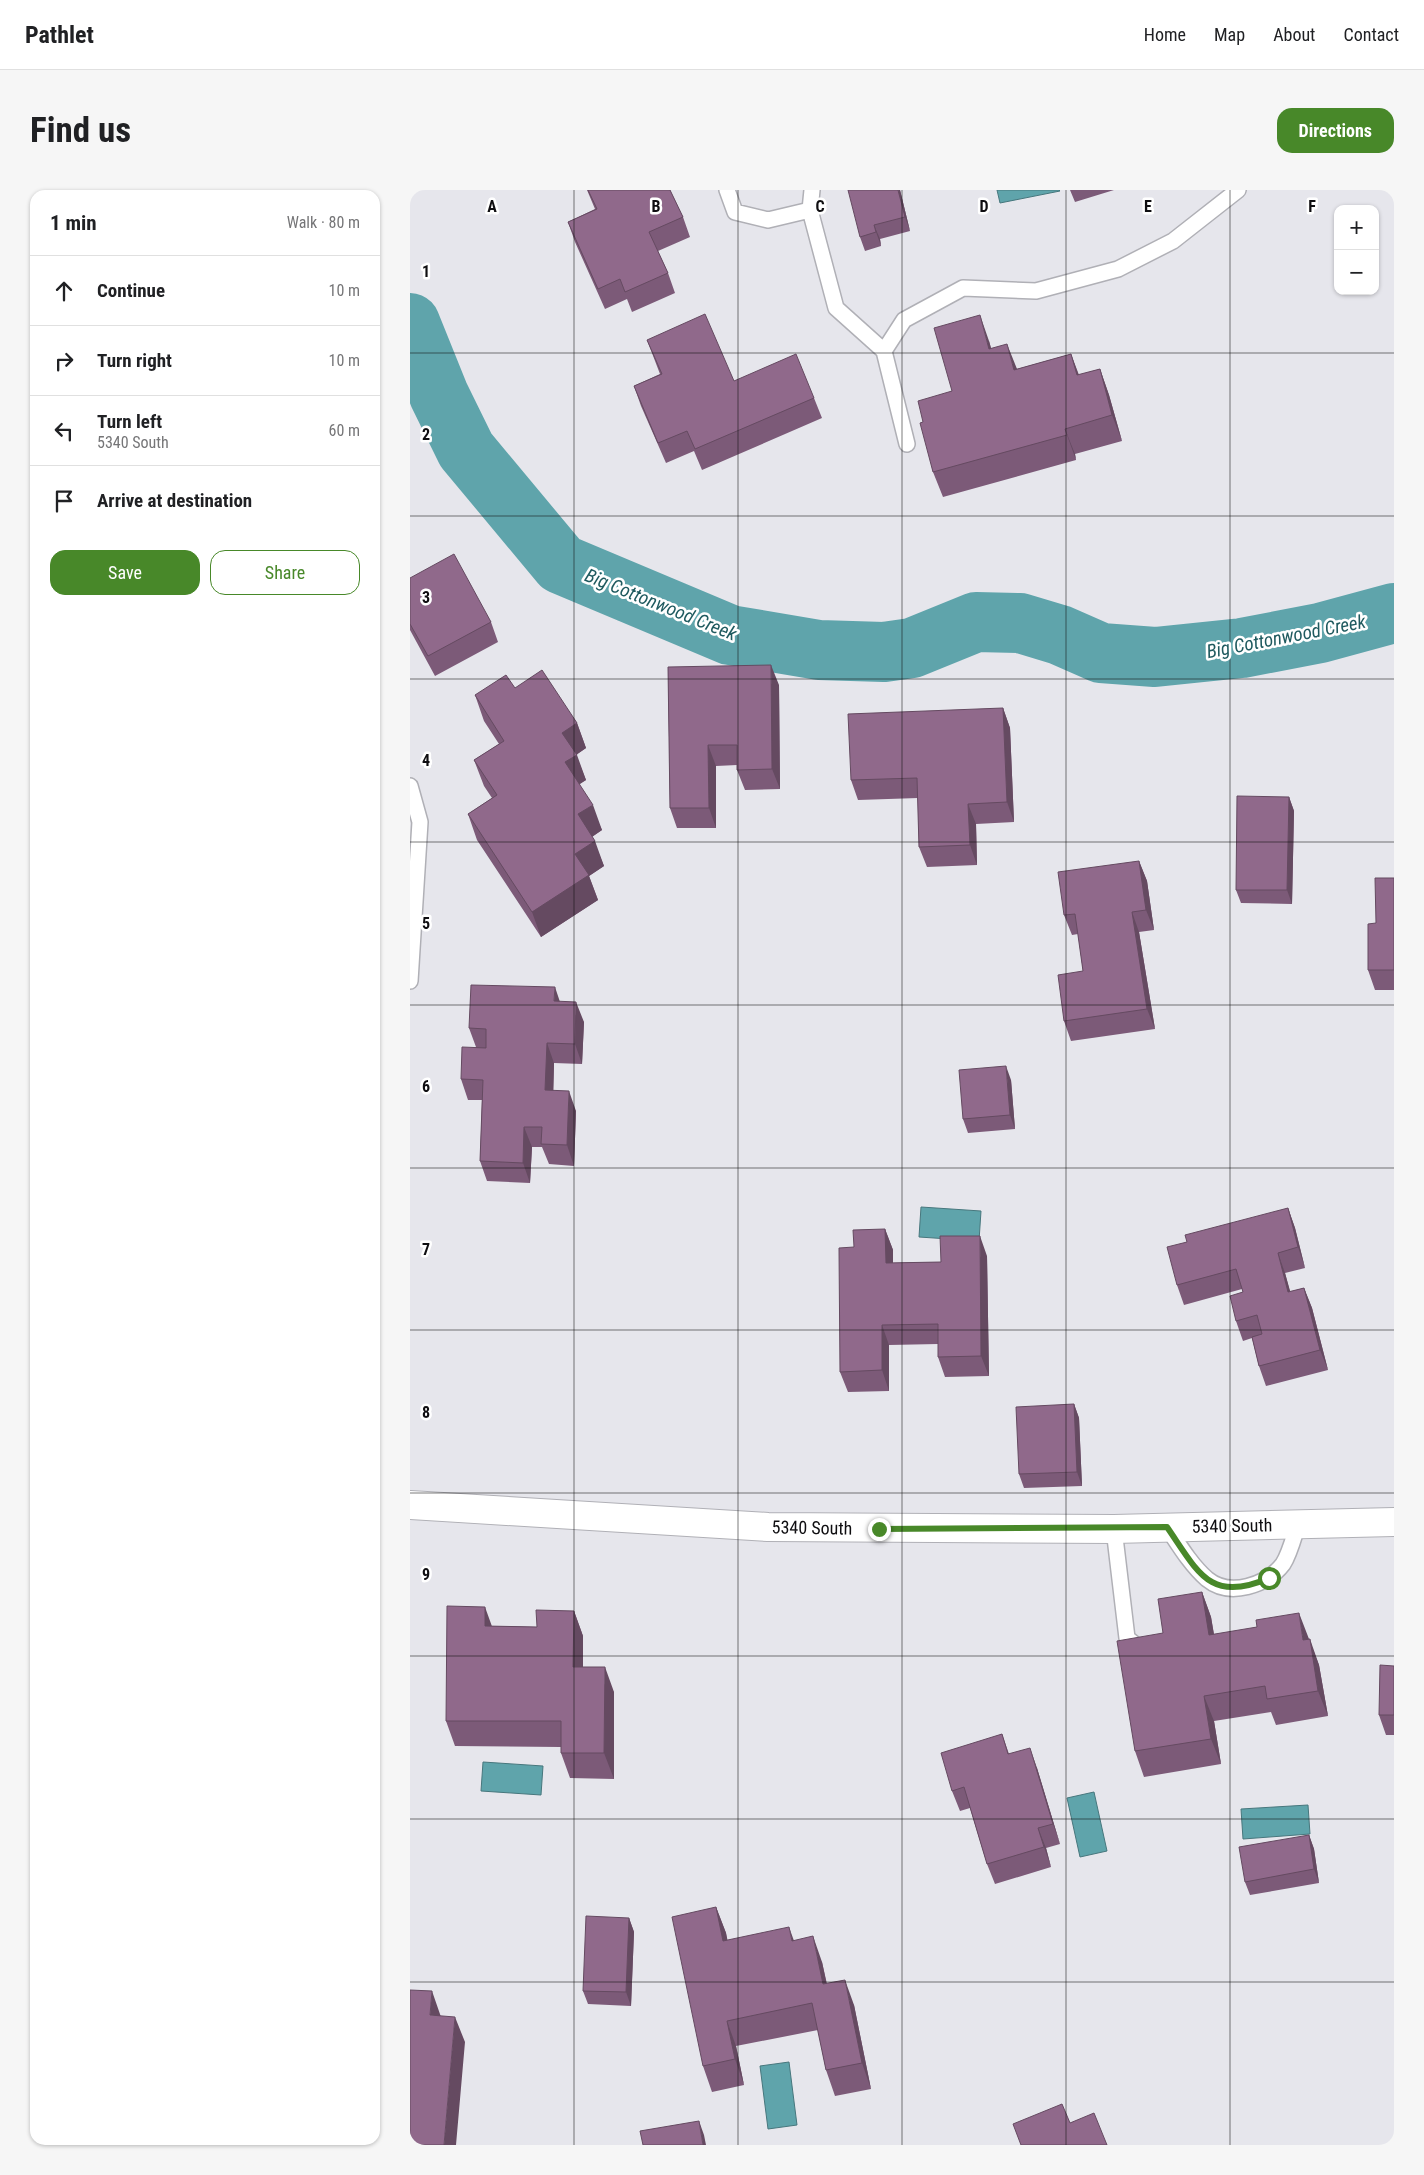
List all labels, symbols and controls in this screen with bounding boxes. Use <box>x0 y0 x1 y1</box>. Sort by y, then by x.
text: Pathlet <box>25 21 94 49</box>
text: Home <box>1144 24 1186 45</box>
text: Map <box>1214 24 1245 45</box>
text: About <box>1273 24 1315 45</box>
text: Contact <box>1343 24 1399 45</box>
button: Directions <box>1277 108 1394 153</box>
text: Find us <box>30 110 131 151</box>
text: A <box>487 197 497 216</box>
text: B <box>652 197 661 216</box>
text: C <box>815 197 825 216</box>
text: D <box>979 197 989 216</box>
text: E <box>1144 197 1152 216</box>
text: F <box>1308 197 1316 216</box>
map controls <box>1334 205 1379 295</box>
button: + <box>1334 205 1379 250</box>
text: 1 min <box>50 211 97 235</box>
text: Walk · 80 m <box>287 213 360 232</box>
button: − <box>1334 250 1379 295</box>
text: 1 <box>422 262 430 281</box>
icon: ahead <box>50 277 78 305</box>
text: Continue <box>97 279 165 302</box>
text: 10 m <box>328 281 360 300</box>
icon: right <box>50 347 78 375</box>
text: Turn right <box>97 349 172 372</box>
text: 10 m <box>328 351 360 370</box>
text: Turn left <box>97 410 162 433</box>
icon: left <box>50 417 78 445</box>
text: 60 m <box>328 421 360 440</box>
text: 2 <box>422 425 430 444</box>
text: 5340 South <box>97 433 169 452</box>
icon: arrive <box>50 487 78 515</box>
text: Arrive at destination <box>97 489 252 512</box>
button: Save <box>50 550 200 595</box>
button: Share <box>210 550 360 595</box>
water label: Big Cottonwood Creek <box>582 564 741 646</box>
text: 3 <box>422 588 430 607</box>
water label: Big Cottonwood Creek <box>1205 610 1368 663</box>
text: 4 <box>422 751 430 770</box>
text: 5 <box>422 914 430 933</box>
text: 6 <box>422 1077 430 1096</box>
text: 7 <box>422 1240 430 1259</box>
text: 8 <box>422 1403 430 1422</box>
street label: 5340 South <box>1191 1514 1273 1537</box>
street label: 5340 South <box>771 1516 853 1539</box>
route end <box>868 1518 891 1541</box>
text: 9 <box>422 1565 430 1584</box>
route start <box>1258 1567 1281 1590</box>

